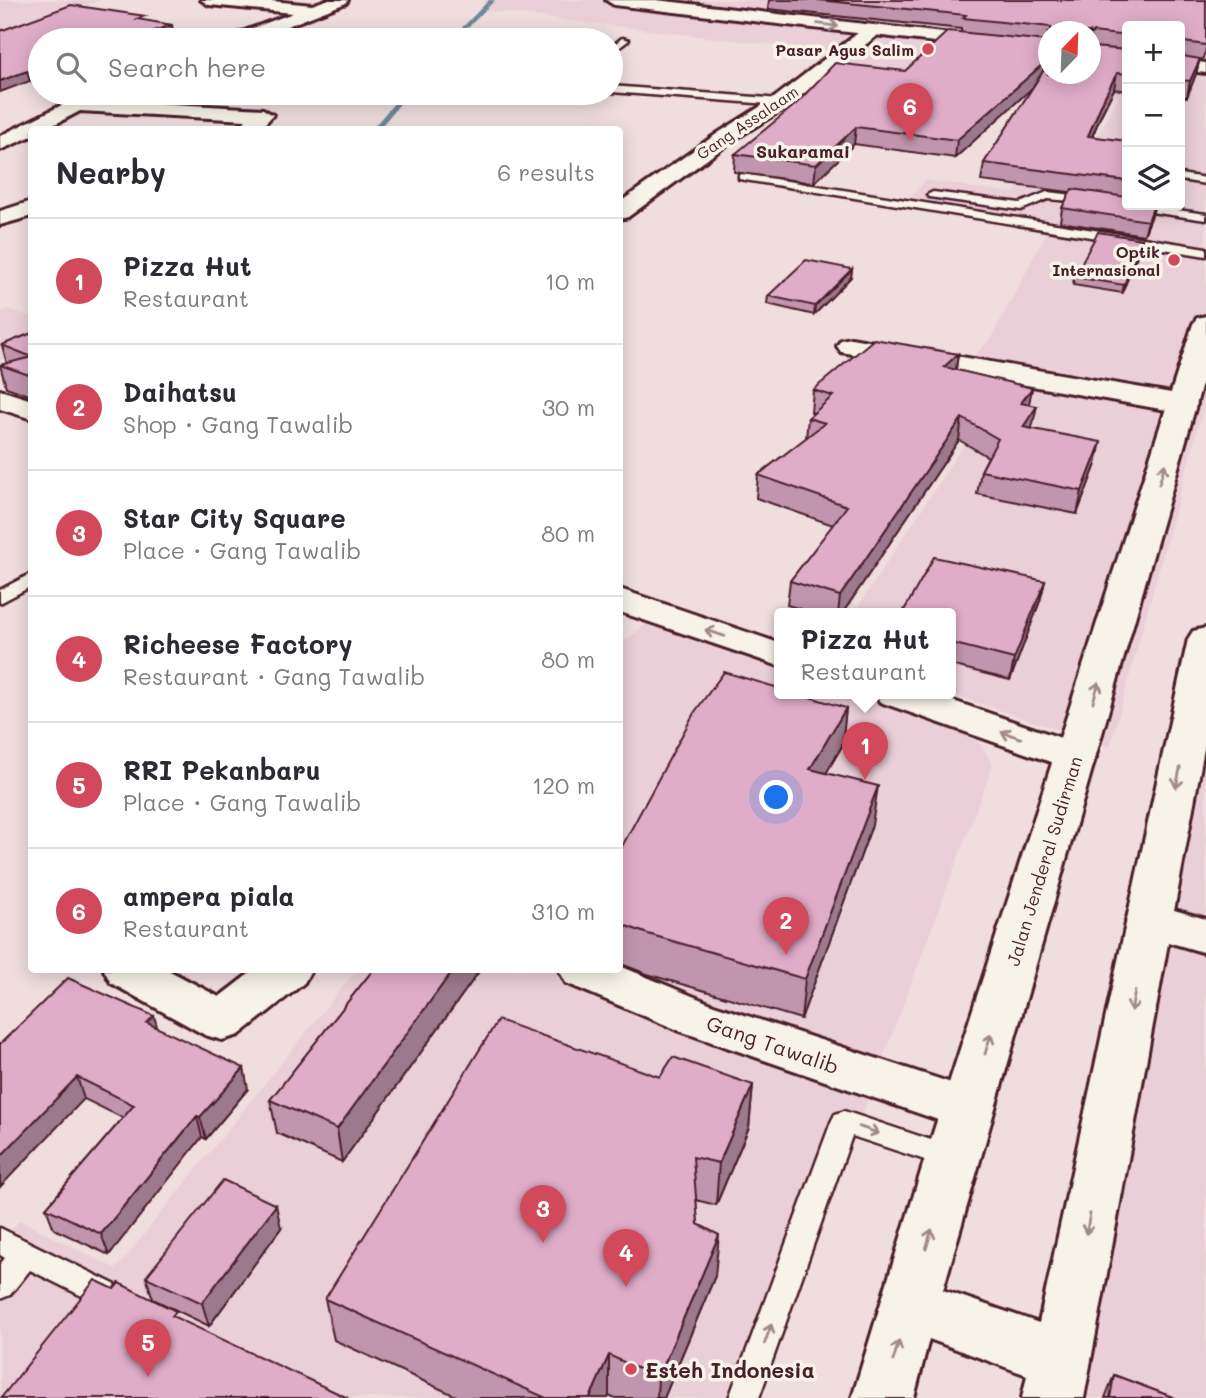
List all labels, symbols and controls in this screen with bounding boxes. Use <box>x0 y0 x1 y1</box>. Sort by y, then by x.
one-way arrow <box>816 18 839 31</box>
north arrow <box>1038 21 1101 84</box>
map controls <box>1122 21 1185 210</box>
button: + <box>1122 21 1185 84</box>
search box <box>28 28 623 105</box>
place label: Pasar Agus Salim <box>775 39 914 60</box>
marker: Pasar Agus Salim <box>920 41 936 57</box>
icon: search <box>52 48 90 86</box>
text: Search here <box>108 50 266 84</box>
street label: Gang Assalaam <box>692 80 802 164</box>
pin: 6 <box>887 83 933 141</box>
button: − <box>1122 84 1185 147</box>
district label: Sukaramai <box>756 139 850 163</box>
button: layers <box>1122 147 1185 210</box>
text: Nearby <box>56 152 166 192</box>
text: 6 results <box>497 157 595 187</box>
place label: Optik Internasional <box>1052 241 1160 280</box>
text: Pizza Hut <box>123 249 252 283</box>
marker: Optik Internasional <box>1166 252 1182 268</box>
text: 1 <box>74 266 84 296</box>
text: 10 m <box>545 266 595 296</box>
text: Restaurant <box>123 283 249 313</box>
text: Daihatsu <box>123 375 237 409</box>
text: 2 <box>73 392 85 422</box>
text: 30 m <box>542 392 595 422</box>
text: Shop · Gang Tawalib <box>123 409 353 439</box>
one-way arrow <box>1156 463 1169 485</box>
text: Star City Square <box>123 501 346 535</box>
text: 3 <box>72 518 86 548</box>
text: 80 m <box>541 518 595 548</box>
text: Place · Gang Tawalib <box>123 535 361 565</box>
popup <box>774 608 956 699</box>
text: Pizza Hut <box>801 622 929 656</box>
one-way arrow <box>704 626 726 638</box>
text: Richeese Factory <box>123 627 353 661</box>
text: 4 <box>72 644 86 674</box>
text: 80 m <box>541 644 595 674</box>
text: Restaurant <box>801 656 927 686</box>
text: Restaurant · Gang Tawalib <box>123 661 425 691</box>
one-way arrow <box>1090 681 1103 703</box>
pin: 1 <box>842 722 888 780</box>
one-way arrow <box>1001 728 1023 740</box>
text: RRI Pekanbaru <box>123 753 321 787</box>
street label: Jalan Jenderal Sudirman <box>1001 753 1087 969</box>
one-way arrow <box>1171 766 1185 789</box>
text: 5 <box>72 770 86 800</box>
text: 120 m <box>532 770 595 800</box>
your location <box>759 780 793 814</box>
text: Place · Gang Tawalib <box>123 787 361 817</box>
text: ampera piala <box>123 879 294 913</box>
text: 6 <box>72 896 86 926</box>
text: 310 m <box>531 896 595 926</box>
pin: 2 <box>763 897 809 955</box>
text: Restaurant <box>123 913 249 943</box>
one-way arrow <box>1125 989 1139 1012</box>
street label: Gang Tawalib <box>703 1009 843 1079</box>
one-way arrow <box>982 1033 995 1055</box>
one-way arrow <box>858 1124 880 1137</box>
pin: 3 <box>520 1185 566 1243</box>
one-way arrow <box>1081 1212 1094 1235</box>
one-way arrow <box>924 1228 937 1250</box>
pin: 4 <box>603 1229 649 1287</box>
pin: 5 <box>125 1319 171 1377</box>
one-way arrow <box>762 1323 775 1345</box>
one-way arrow <box>891 1341 904 1363</box>
place label: Esteh Indonesia <box>645 1356 815 1383</box>
marker: Esteh Indonesia <box>623 1361 639 1377</box>

